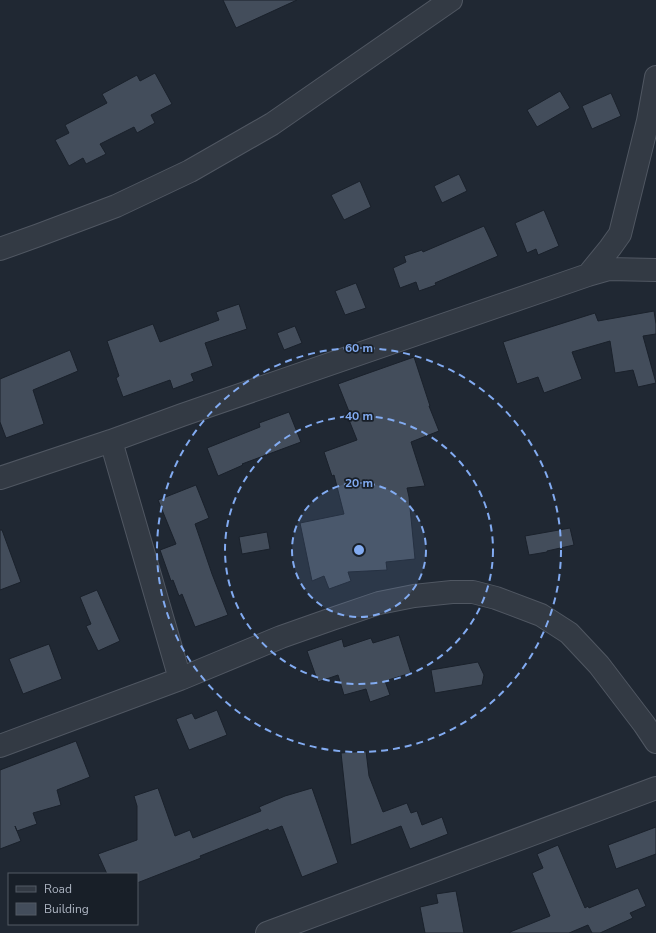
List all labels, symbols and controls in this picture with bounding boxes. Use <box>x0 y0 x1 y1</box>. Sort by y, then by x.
text: 60 m <box>345 340 373 356</box>
text: 40 m <box>345 408 373 424</box>
text: 20 m <box>345 475 373 491</box>
centre of rings <box>352 543 366 557</box>
legend <box>8 873 138 925</box>
text: Road <box>44 881 72 897</box>
text: Building <box>44 901 89 917</box>

